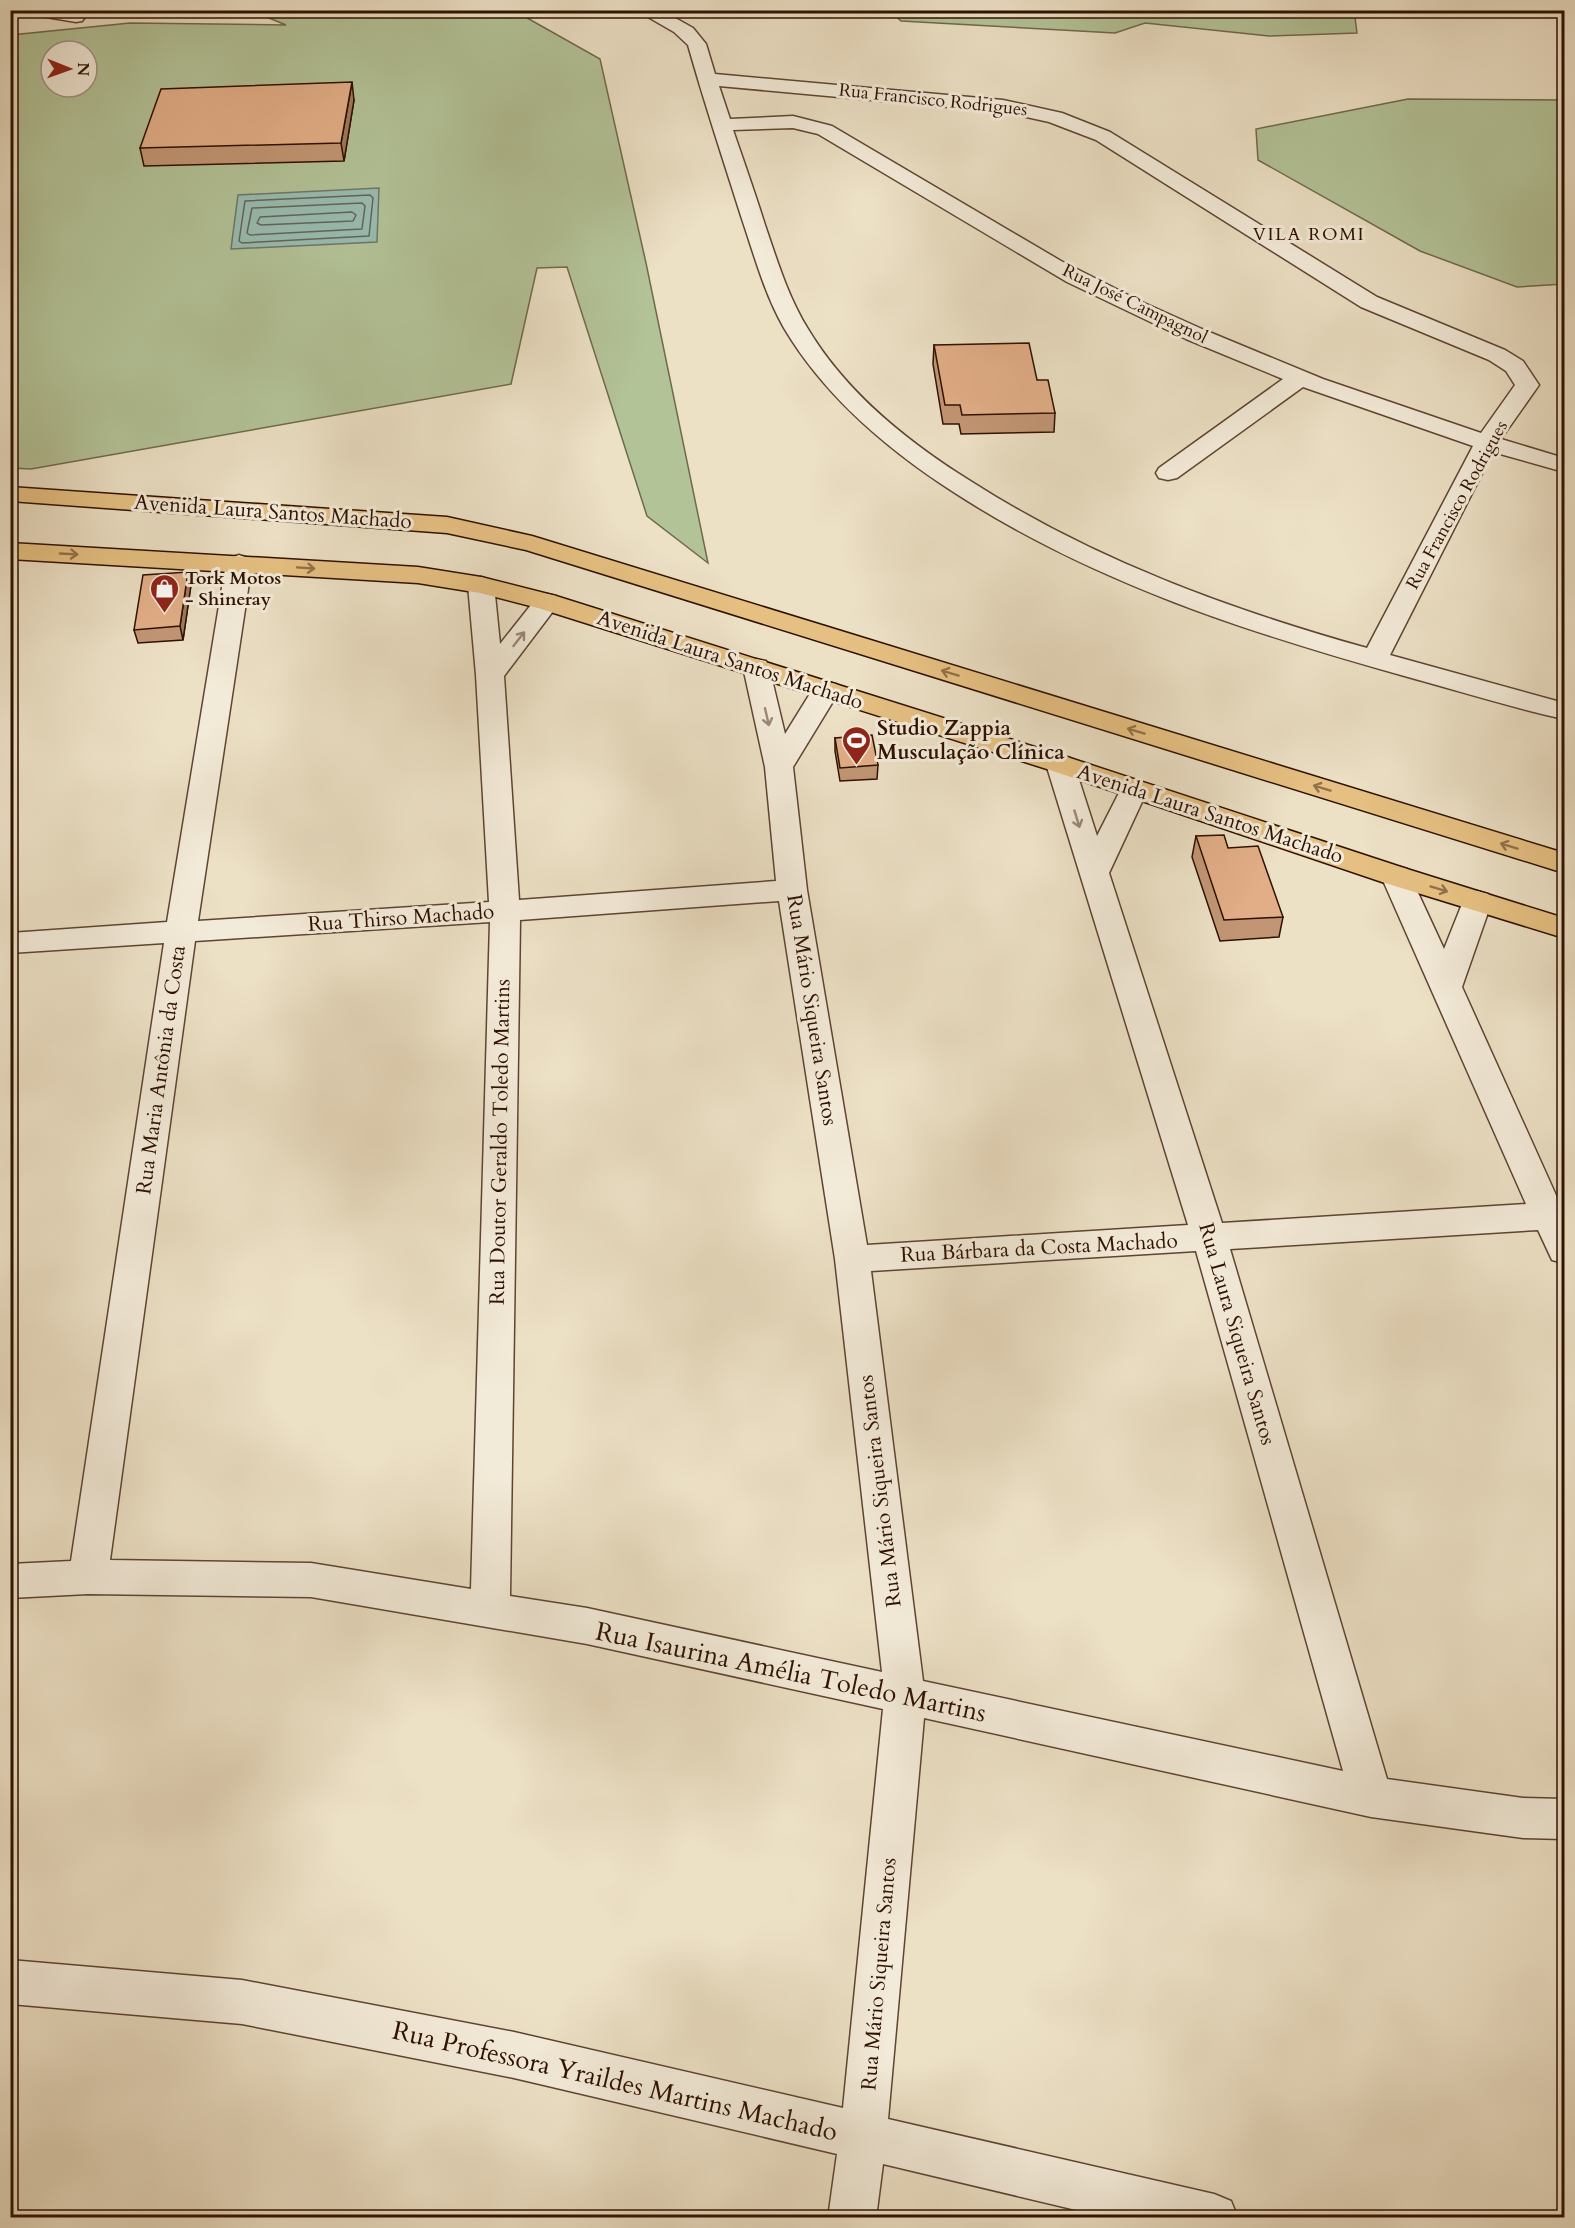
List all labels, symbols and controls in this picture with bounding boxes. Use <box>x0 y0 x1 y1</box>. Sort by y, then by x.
north arrow <box>39 39 99 99</box>
text: N <box>72 62 94 76</box>
street label: Rua Francisco Rodrigues <box>837 78 1029 122</box>
district label: VILA ROMI <box>1253 222 1365 247</box>
street label: Rua José Campagnol <box>1058 258 1212 350</box>
street label: Rua Francisco Rodrigues <box>1400 416 1514 594</box>
street label: Avenida Laura Santos Machado <box>133 488 413 536</box>
one-way arrow <box>58 549 78 560</box>
one-way arrow <box>295 562 315 573</box>
place label: Tork Motos - Shineray <box>185 566 281 612</box>
shop icon: Tork Motos - Shineray <box>148 572 180 614</box>
street label: Avenida Laura Santos Machado <box>593 603 867 717</box>
one-way arrow <box>512 631 525 647</box>
one-way arrow <box>941 667 960 678</box>
one-way arrow <box>762 707 774 726</box>
place label: Studio Zappia Musculação Clínica <box>877 714 1065 767</box>
sports icon: Studio Zappia Musculação Clínica <box>840 724 872 766</box>
one-way arrow <box>1127 724 1146 735</box>
street label: Avenida Laura Santos Machado <box>1073 757 1347 871</box>
one-way arrow <box>1313 782 1332 793</box>
one-way arrow <box>1072 809 1083 828</box>
one-way arrow <box>1500 840 1519 851</box>
one-way arrow <box>1429 884 1448 895</box>
street label: Rua Mário Siqueira Santos <box>779 892 845 1128</box>
street label: Rua Thirso Machado <box>307 897 495 939</box>
street label: Rua Maria Antônia da Costa <box>129 944 193 1196</box>
street label: Rua Doutor Geraldo Toledo Martins <box>483 979 517 1305</box>
street label: Rua Laura Siqueira Santos <box>1191 1219 1283 1449</box>
street label: Rua Bárbara da Costa Machado <box>900 1226 1178 1270</box>
street label: Rua Mário Siqueira Santos <box>851 1373 909 1609</box>
street label: Rua Isaurina Amélia Toledo Martins <box>592 1613 990 1731</box>
street label: Rua Mário Siqueira Santos <box>854 1856 904 2092</box>
street label: Rua Professora Yraildes Martins Machado <box>389 2013 841 2149</box>

